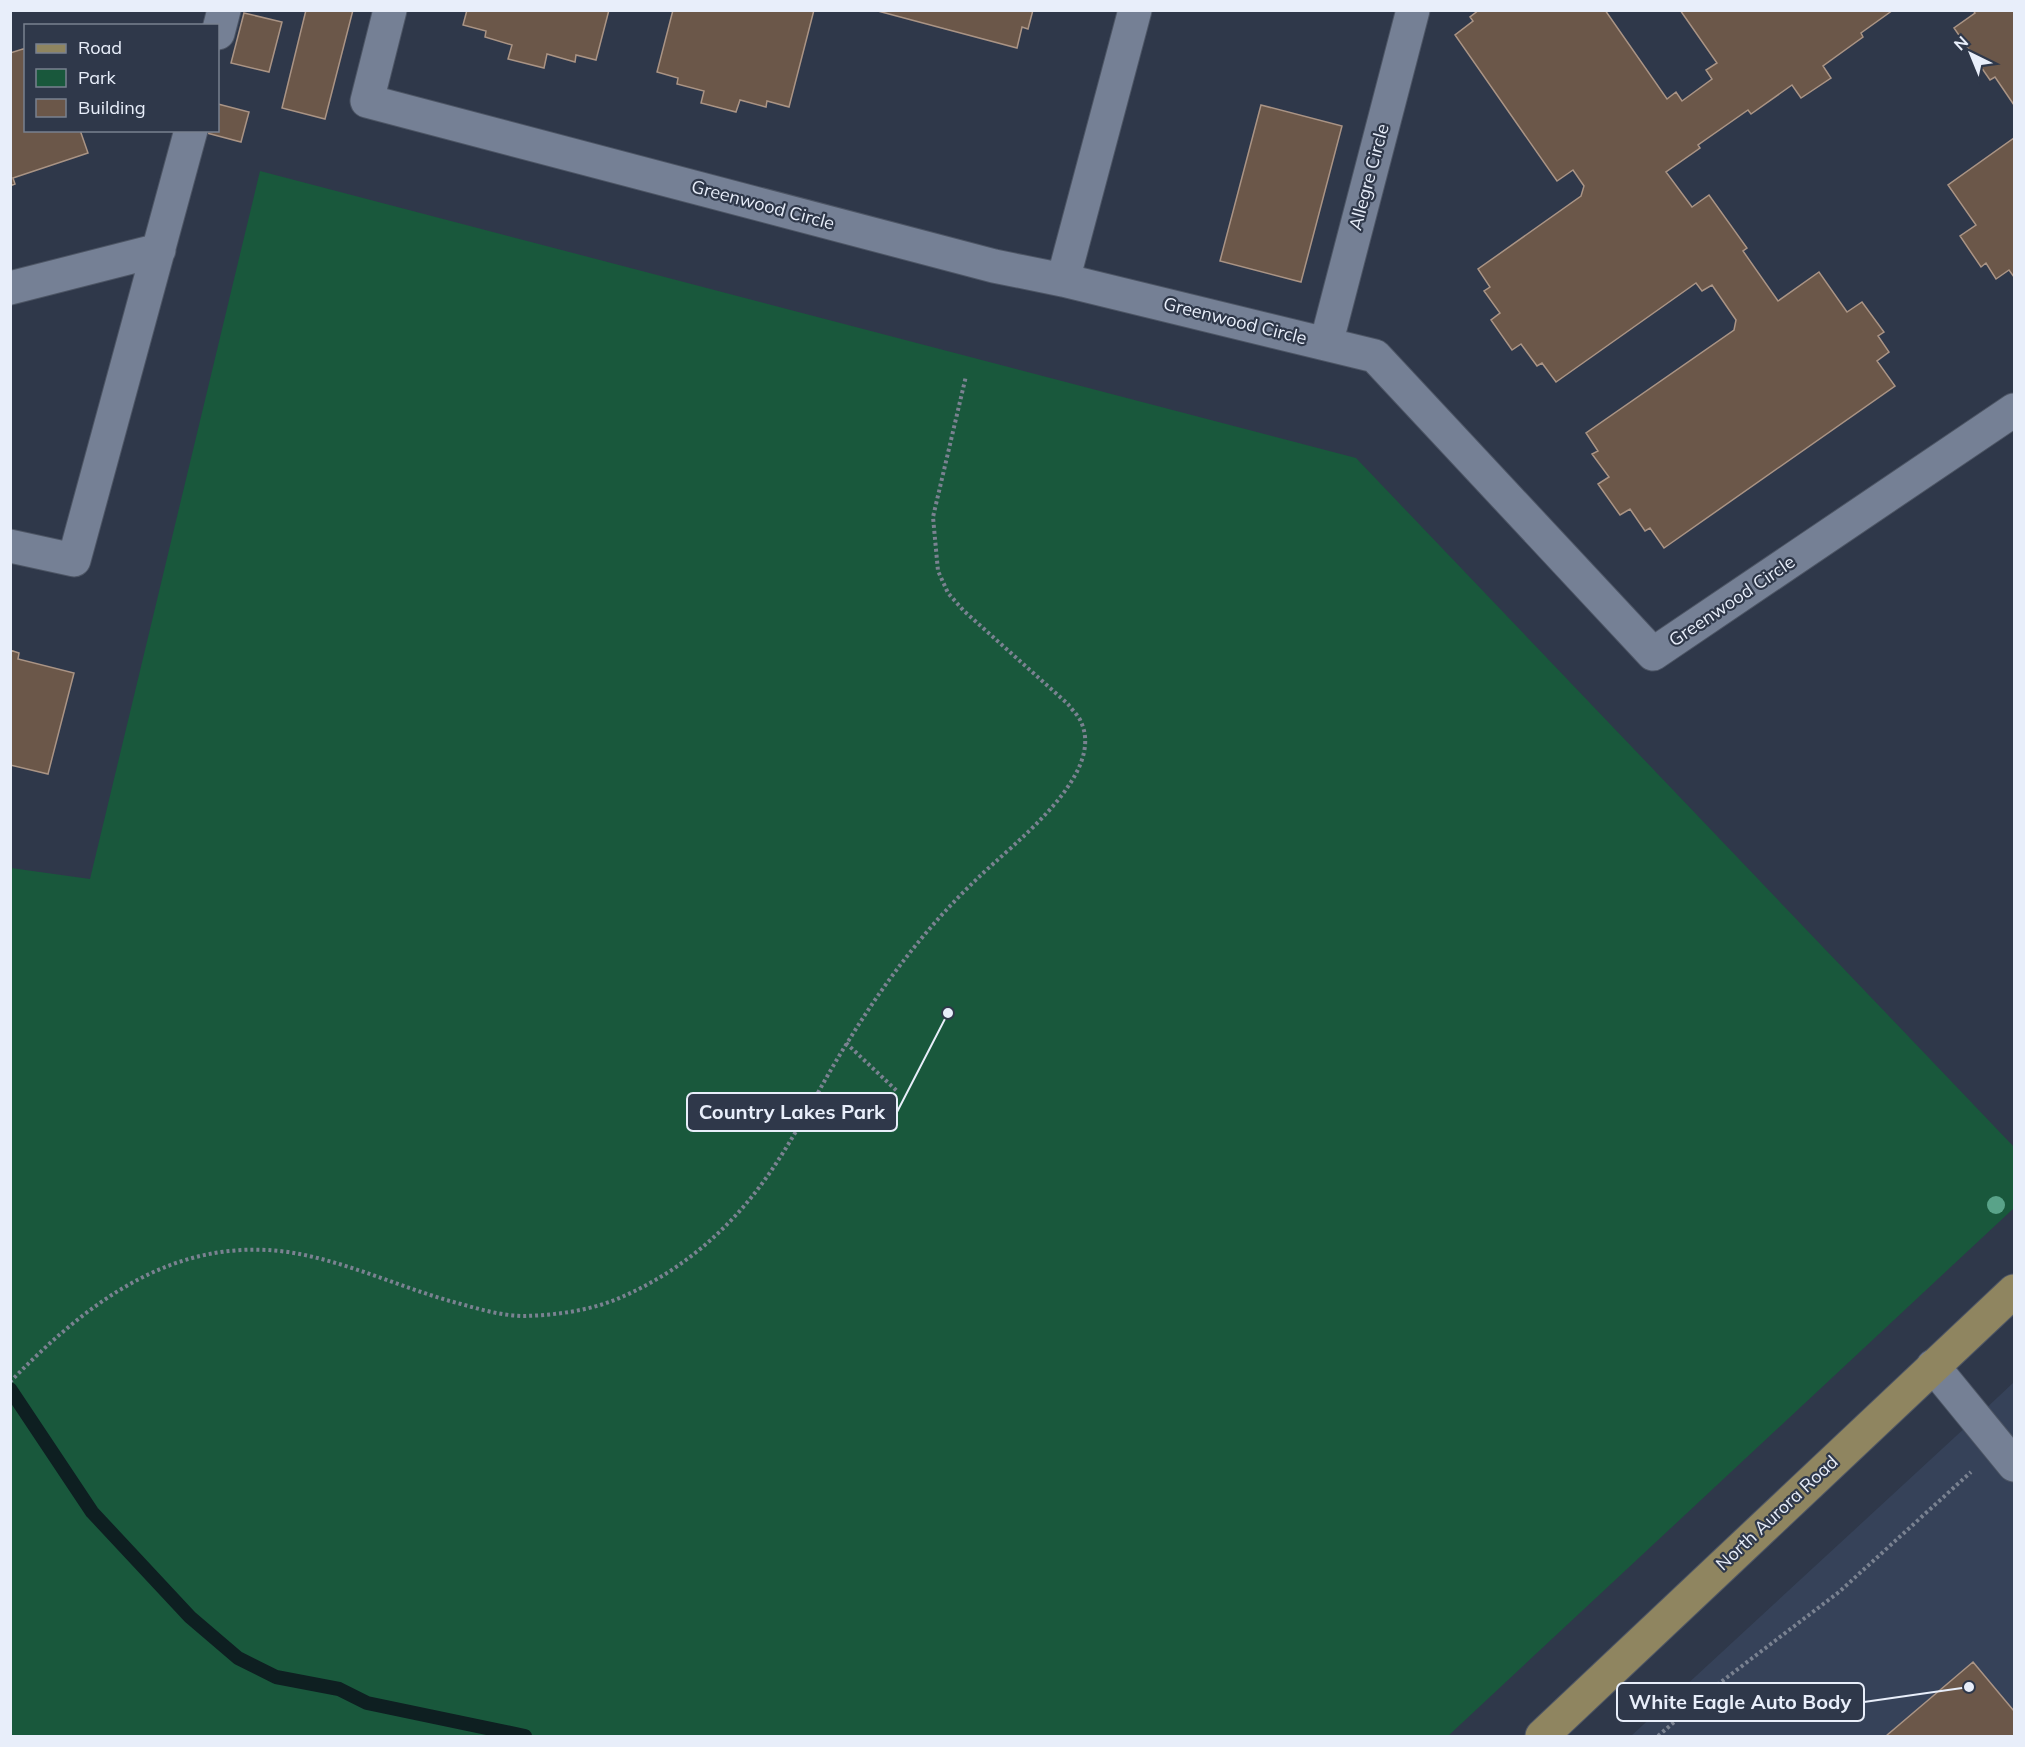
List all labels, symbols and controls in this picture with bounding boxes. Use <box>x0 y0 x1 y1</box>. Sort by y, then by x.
legend <box>24 24 219 132</box>
north arrow <box>1941 24 2001 84</box>
text: N <box>1950 32 1972 54</box>
text: Road <box>78 36 122 59</box>
text: Park <box>78 66 117 89</box>
text: Building <box>78 96 146 119</box>
street label: Allegre Circle <box>1343 121 1394 233</box>
street label: Greenwood Circle <box>689 174 837 235</box>
street label: Greenwood Circle <box>1161 292 1309 349</box>
street label: Greenwood Circle <box>1664 550 1799 651</box>
callout: Country Lakes Park <box>687 1093 897 1131</box>
text: Country Lakes Park <box>699 1099 886 1124</box>
street label: North Aurora Road <box>1711 1450 1843 1575</box>
callout: White Eagle Auto Body <box>1617 1683 1864 1721</box>
text: White Eagle Auto Body <box>1629 1689 1851 1714</box>

